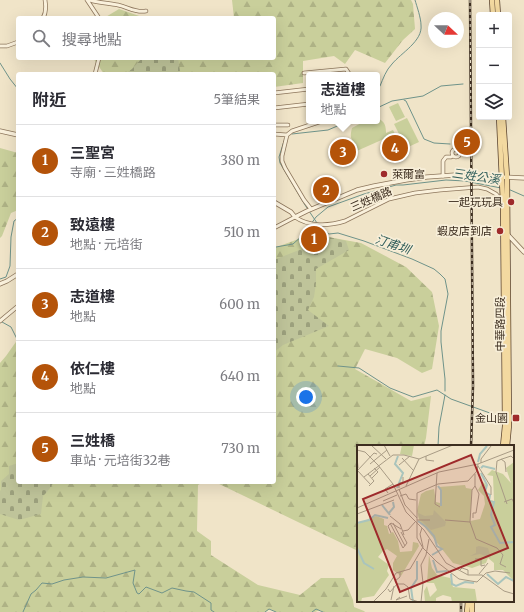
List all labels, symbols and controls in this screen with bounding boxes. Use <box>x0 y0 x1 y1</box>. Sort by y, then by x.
north arrow <box>428 12 464 48</box>
map controls <box>476 12 512 120</box>
button: + <box>476 12 512 48</box>
search box <box>16 16 276 60</box>
icon: search <box>30 27 52 49</box>
text: 搜尋地點 <box>62 30 122 49</box>
button: − <box>476 48 512 84</box>
popup <box>306 72 380 124</box>
text: 志道樓 <box>320 80 366 99</box>
button: layers <box>476 84 512 120</box>
text: 附近 <box>32 89 66 111</box>
text: 5筆結果 <box>213 91 260 108</box>
text: 地點 <box>320 101 347 118</box>
pin: 5 <box>454 127 480 157</box>
pin: 4 <box>382 133 408 163</box>
pin: 3 <box>330 137 356 167</box>
text: 三聖宮 <box>70 143 115 162</box>
text: 1 <box>42 152 48 169</box>
text: 380 m <box>221 152 260 169</box>
text: 寺廟 · 三姓橋路 <box>70 164 156 181</box>
water label: 三姓公溪 <box>451 165 503 187</box>
place label: 萊爾富 <box>392 167 425 181</box>
marker: 萊爾富 <box>379 169 389 179</box>
pin: 2 <box>313 175 339 205</box>
street label: 三姓橋路 <box>348 184 394 214</box>
place label: 一起玩玩具 <box>448 195 503 209</box>
marker: 一起玩玩具 <box>506 197 516 207</box>
text: 致遠樓 <box>70 215 115 234</box>
text: 2 <box>41 224 49 241</box>
text: 510 m <box>223 224 260 241</box>
pin: 1 <box>301 224 327 254</box>
place label: 蝦皮店到店 <box>437 224 492 238</box>
marker: 蝦皮店到店 <box>495 226 505 236</box>
water label: 汀甫圳 <box>374 231 414 258</box>
text: 地點 · 元培街 <box>70 236 143 253</box>
text: 志道樓 <box>70 287 115 306</box>
text: 3 <box>41 296 49 313</box>
text: 600 m <box>219 296 260 313</box>
street label: 中華路四段 <box>493 297 507 352</box>
text: 地點 <box>70 308 96 325</box>
text: 依仁樓 <box>70 359 115 378</box>
text: 4 <box>41 368 49 385</box>
text: 640 m <box>220 368 260 385</box>
text: 地點 <box>70 380 96 397</box>
your location <box>296 387 316 407</box>
place label: 金山園 <box>475 411 508 425</box>
marker: 金山園 <box>511 413 521 423</box>
text: 三姓橋 <box>70 431 115 450</box>
text: 5 <box>41 440 49 457</box>
text: 730 m <box>221 440 260 457</box>
inset map <box>357 445 514 602</box>
text: 車站 · 元培街32巷 <box>70 452 170 469</box>

